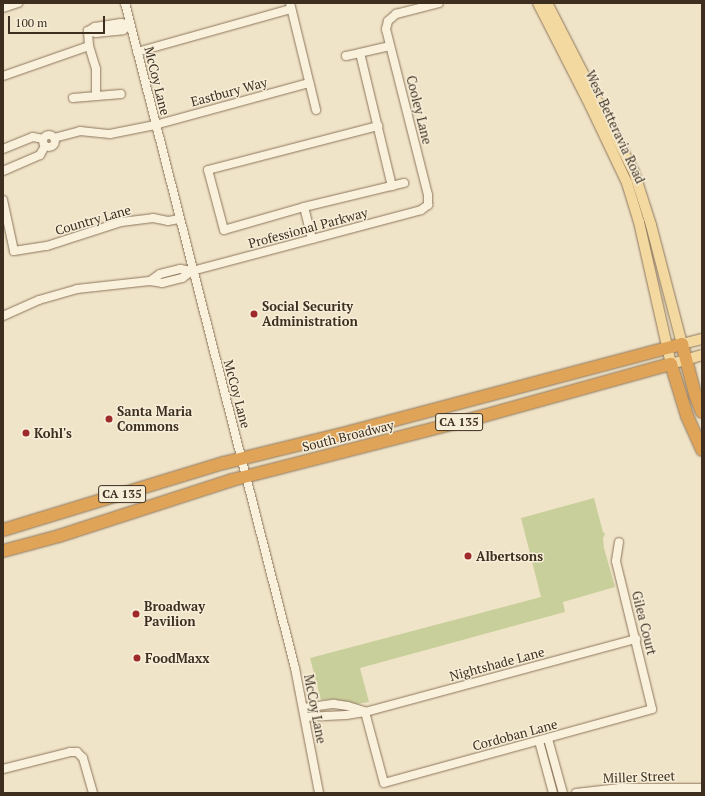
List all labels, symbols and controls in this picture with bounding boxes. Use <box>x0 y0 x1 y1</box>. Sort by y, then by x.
scale bar <box>10 8 107 34</box>
text: 100 m <box>15 15 47 30</box>
street label: McCoy Lane <box>141 45 173 117</box>
street label: West Betteravia Road <box>582 68 648 186</box>
street label: Eastbury Way <box>189 74 269 110</box>
street label: Cooley Lane <box>403 74 435 146</box>
street label: Country Lane <box>53 202 133 238</box>
street label: Professional Parkway <box>247 205 369 251</box>
place label: Social Security Administration <box>262 299 358 330</box>
marker: Social Security Administration <box>249 309 259 319</box>
street label: McCoy Lane <box>220 358 254 430</box>
place label: Santa Maria Commons <box>117 404 192 435</box>
road number: CA 135 <box>435 412 483 432</box>
marker: Santa Maria Commons <box>104 414 114 424</box>
street label: South Broadway <box>301 417 395 455</box>
place label: Kohl's <box>34 425 72 441</box>
marker: Kohl's <box>21 428 31 438</box>
road number: CA 135 <box>98 484 146 504</box>
place label: Albertsons <box>476 548 543 564</box>
marker: Albertsons <box>463 551 473 561</box>
street label: Gilea Court <box>629 589 659 657</box>
place label: Broadway Pavilion <box>144 599 205 630</box>
marker: Broadway Pavilion <box>131 609 141 619</box>
street label: Nightshade Lane <box>448 644 546 684</box>
place label: FoodMaxx <box>145 650 210 666</box>
marker: FoodMaxx <box>132 653 142 663</box>
street label: McCoy Lane <box>301 673 329 745</box>
street label: Cordoban Lane <box>471 716 559 754</box>
street label: Miller Street <box>603 768 675 786</box>

